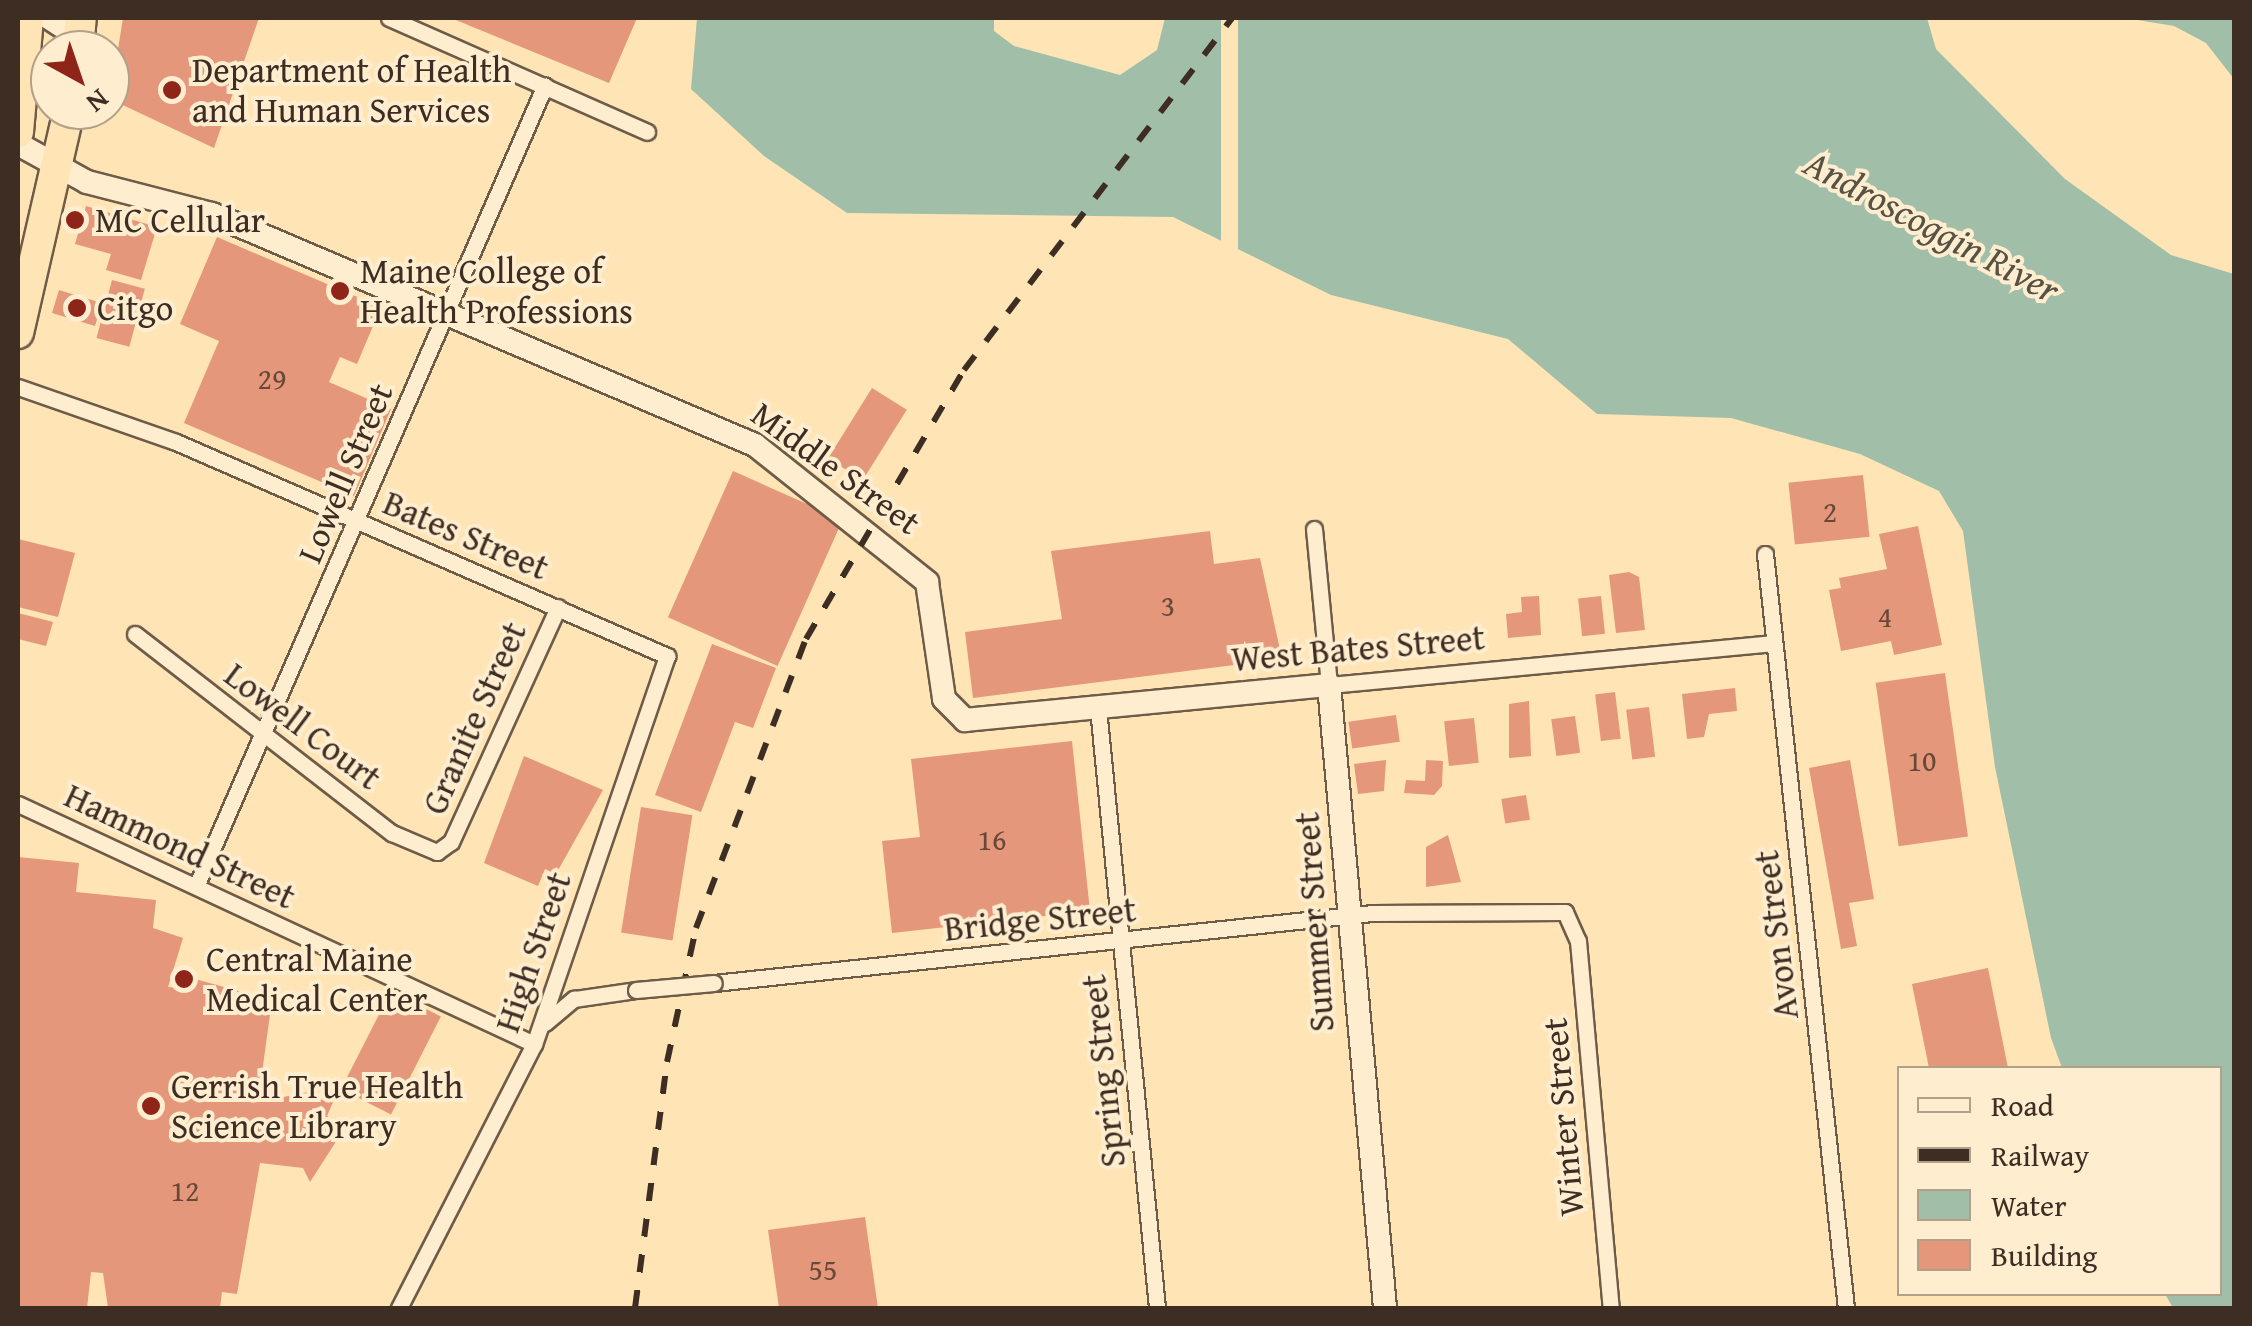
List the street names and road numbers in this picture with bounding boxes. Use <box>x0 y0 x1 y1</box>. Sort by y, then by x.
street label: Lowell Street <box>288 377 402 569</box>
street label: Middle Street <box>743 393 929 543</box>
street label: Bates Street <box>377 481 555 589</box>
street label: Granite Street <box>413 615 535 821</box>
street label: West Bates Street <box>1230 616 1486 680</box>
street label: Lowell Court <box>217 654 389 798</box>
street label: Hammond Street <box>58 774 302 918</box>
street label: Summer Street <box>1285 811 1343 1033</box>
street label: Avon Street <box>1745 848 1807 1022</box>
street label: High Street <box>486 867 580 1037</box>
street label: Bridge Street <box>942 888 1138 950</box>
street label: Spring Street <box>1072 973 1134 1169</box>
street label: Winter Street <box>1533 1016 1593 1218</box>

